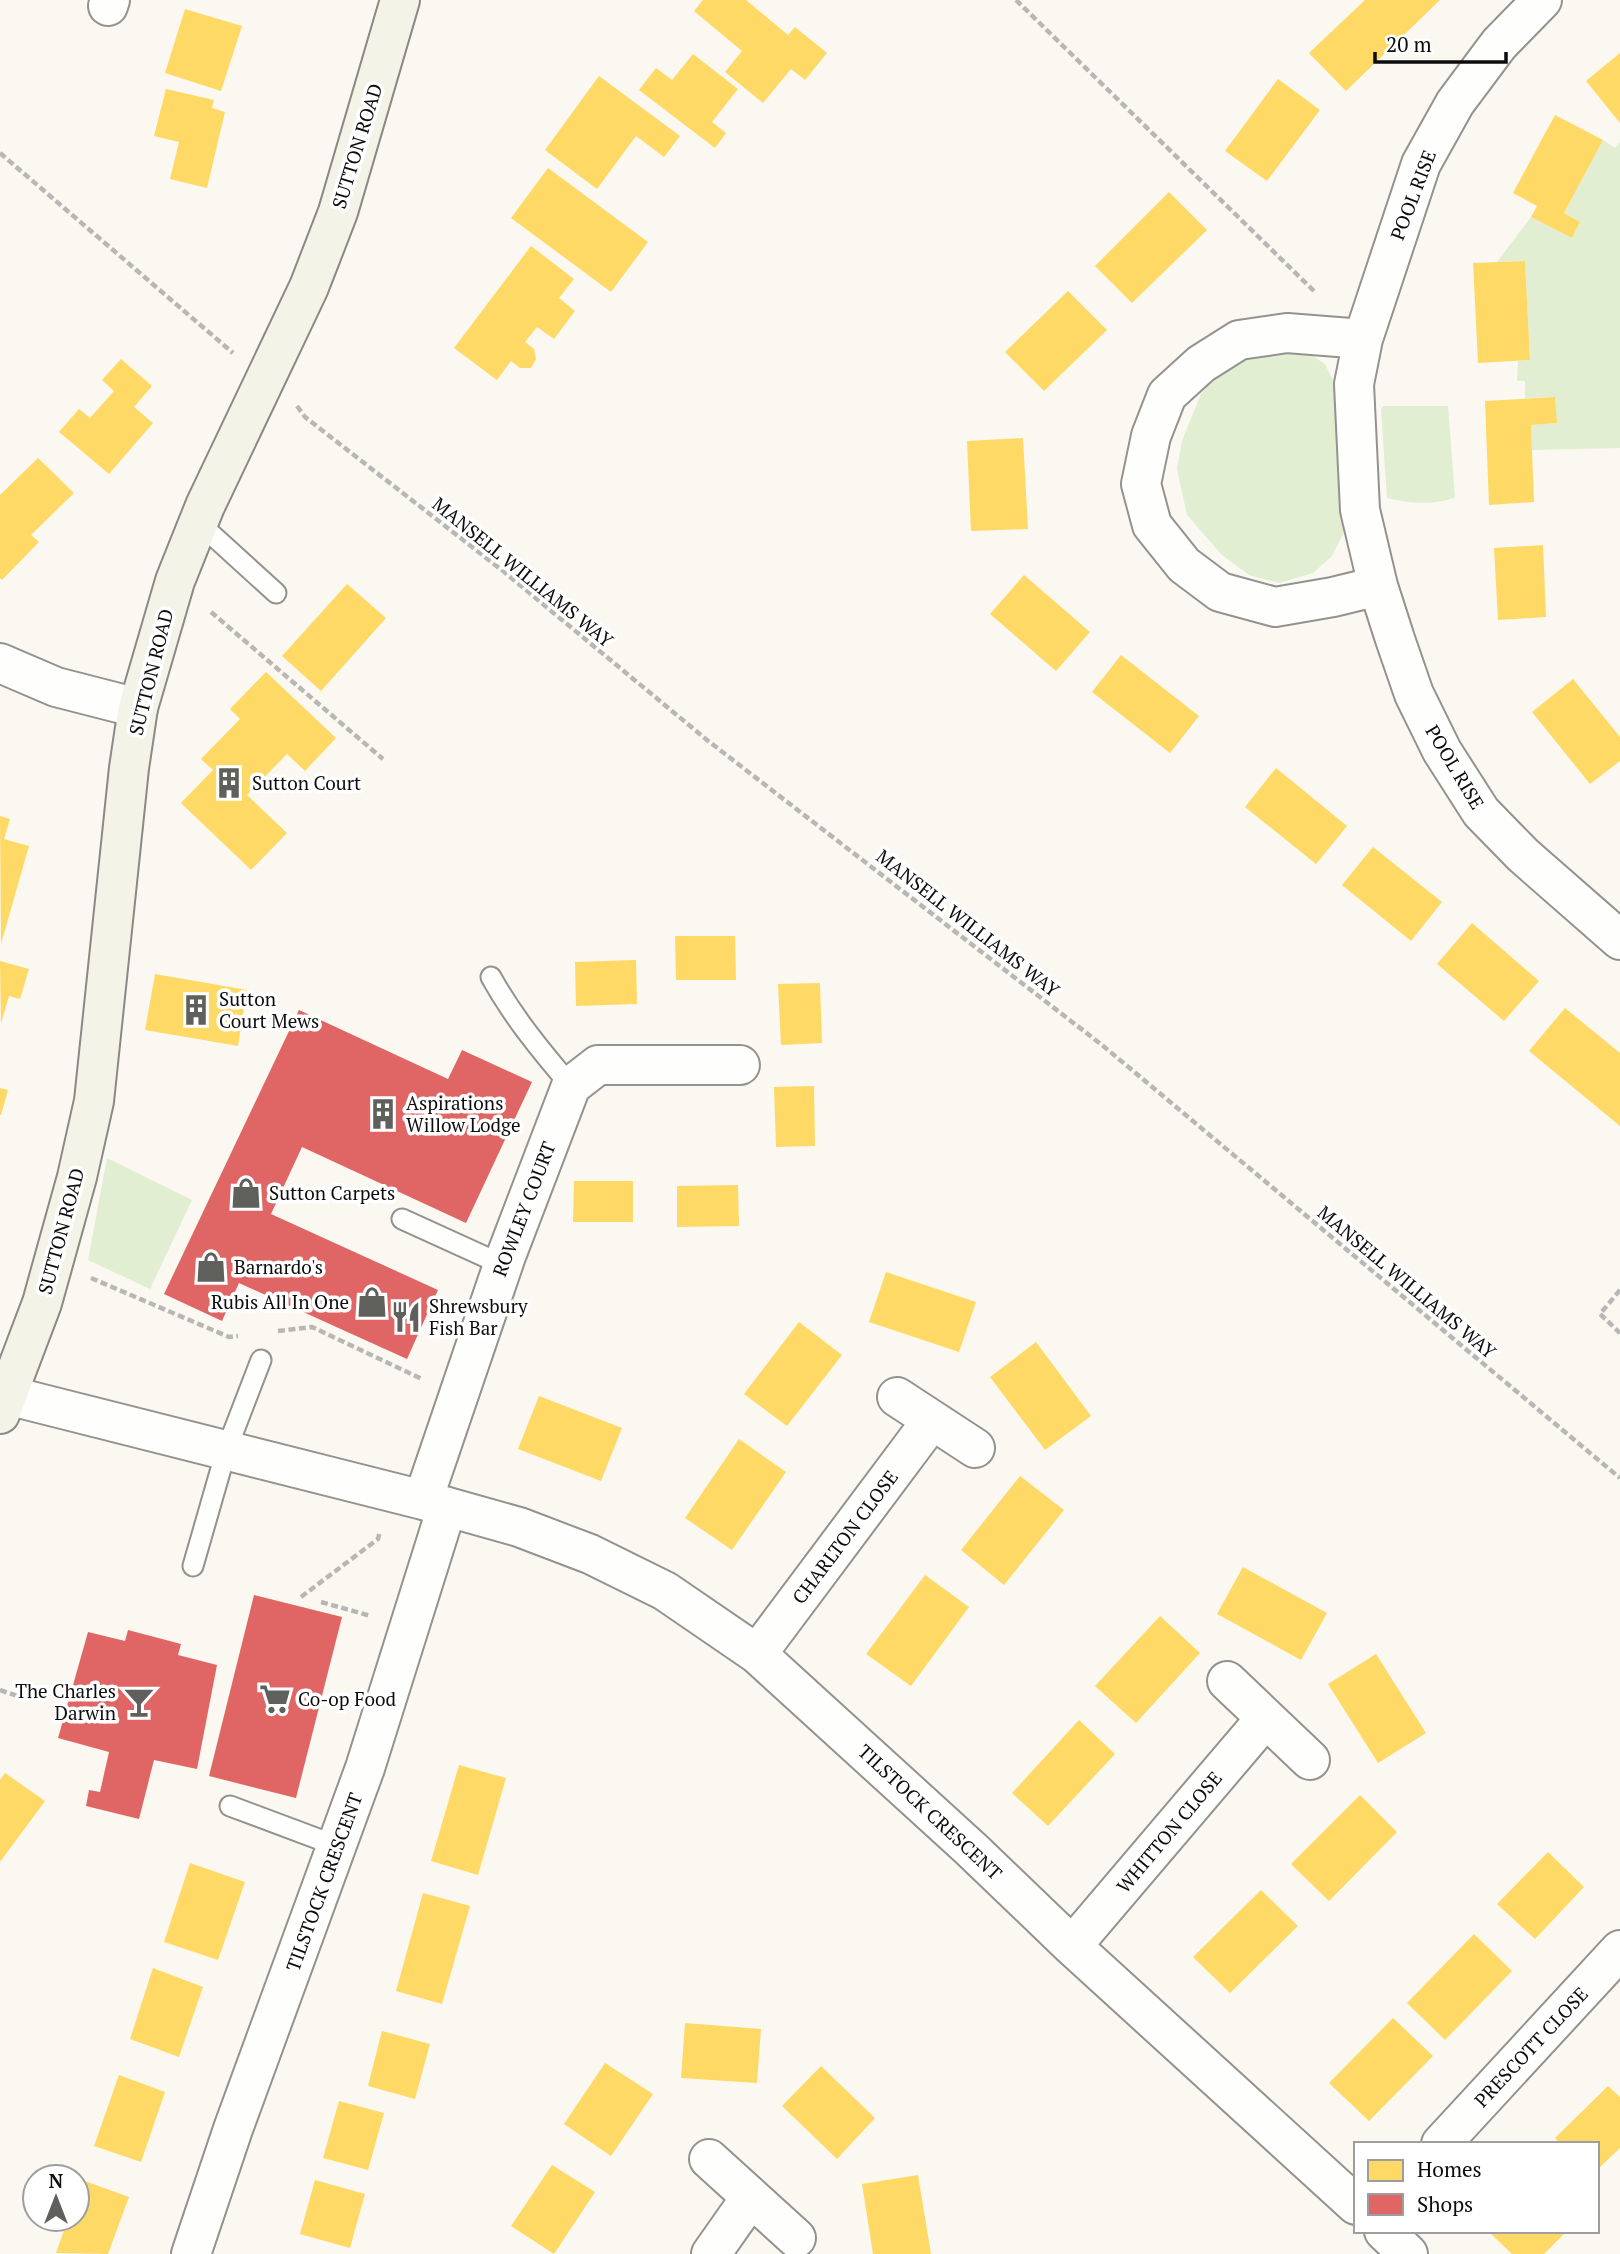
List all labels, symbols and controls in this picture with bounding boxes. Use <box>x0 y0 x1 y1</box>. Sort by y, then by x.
scale bar <box>1375 21 1506 65</box>
text: 20 m <box>1386 30 1432 58</box>
street label: SUTTON ROAD <box>326 80 387 211</box>
street label: POOL RISE <box>1384 146 1441 243</box>
street label: MANSELL WILLIAMS WAY <box>428 491 620 653</box>
street label: SUTTON ROAD <box>123 606 178 738</box>
street label: POOL RISE <box>1420 720 1490 814</box>
building icon: Sutton Court <box>212 766 246 800</box>
place label: Sutton Court <box>252 770 361 795</box>
street label: MANSELL WILLIAMS WAY <box>872 843 1066 1002</box>
place label: Sutton Court Mews <box>219 986 319 1033</box>
building icon: Sutton Court Mews <box>179 993 213 1027</box>
place label: Aspirations Willow Lodge <box>406 1090 521 1137</box>
building icon: Aspirations Willow Lodge <box>366 1097 400 1131</box>
street label: ROWLEY COURT <box>486 1138 561 1280</box>
street label: SUTTON ROAD <box>32 1165 89 1297</box>
shop icon: Sutton Carpets <box>229 1176 263 1210</box>
place label: Sutton Carpets <box>269 1180 395 1205</box>
street label: MANSELL WILLIAMS WAY <box>1313 1199 1502 1364</box>
shop icon: Barnardo's <box>194 1250 228 1284</box>
place label: Barnardo's <box>234 1254 323 1279</box>
shop icon: Rubis All In One <box>355 1285 389 1319</box>
place label: Rubis All In One <box>211 1289 349 1314</box>
place label: Shrewsbury Fish Bar <box>429 1293 528 1340</box>
restaurant icon: Shrewsbury Fish Bar <box>389 1300 423 1334</box>
street label: CHARLTON CLOSE <box>786 1465 903 1609</box>
place label: The Charles Darwin <box>15 1678 116 1725</box>
supermarket icon: Co-op Food <box>258 1682 292 1716</box>
bar icon: The Charles Darwin <box>122 1685 156 1719</box>
place label: Co-op Food <box>298 1686 397 1711</box>
street label: TILSTOCK CRESCENT <box>853 1738 1008 1885</box>
street label: WHITTON CLOSE <box>1110 1766 1227 1898</box>
street label: TILSTOCK CRESCENT <box>280 1789 368 1974</box>
street label: PRESCOTT CLOSE <box>1468 1981 1593 2112</box>
legend <box>1354 2142 1599 2233</box>
text: Homes <box>1417 2155 1482 2183</box>
north arrow <box>21 2163 91 2233</box>
text: N <box>49 2168 64 2193</box>
text: Shops <box>1417 2190 1473 2218</box>

